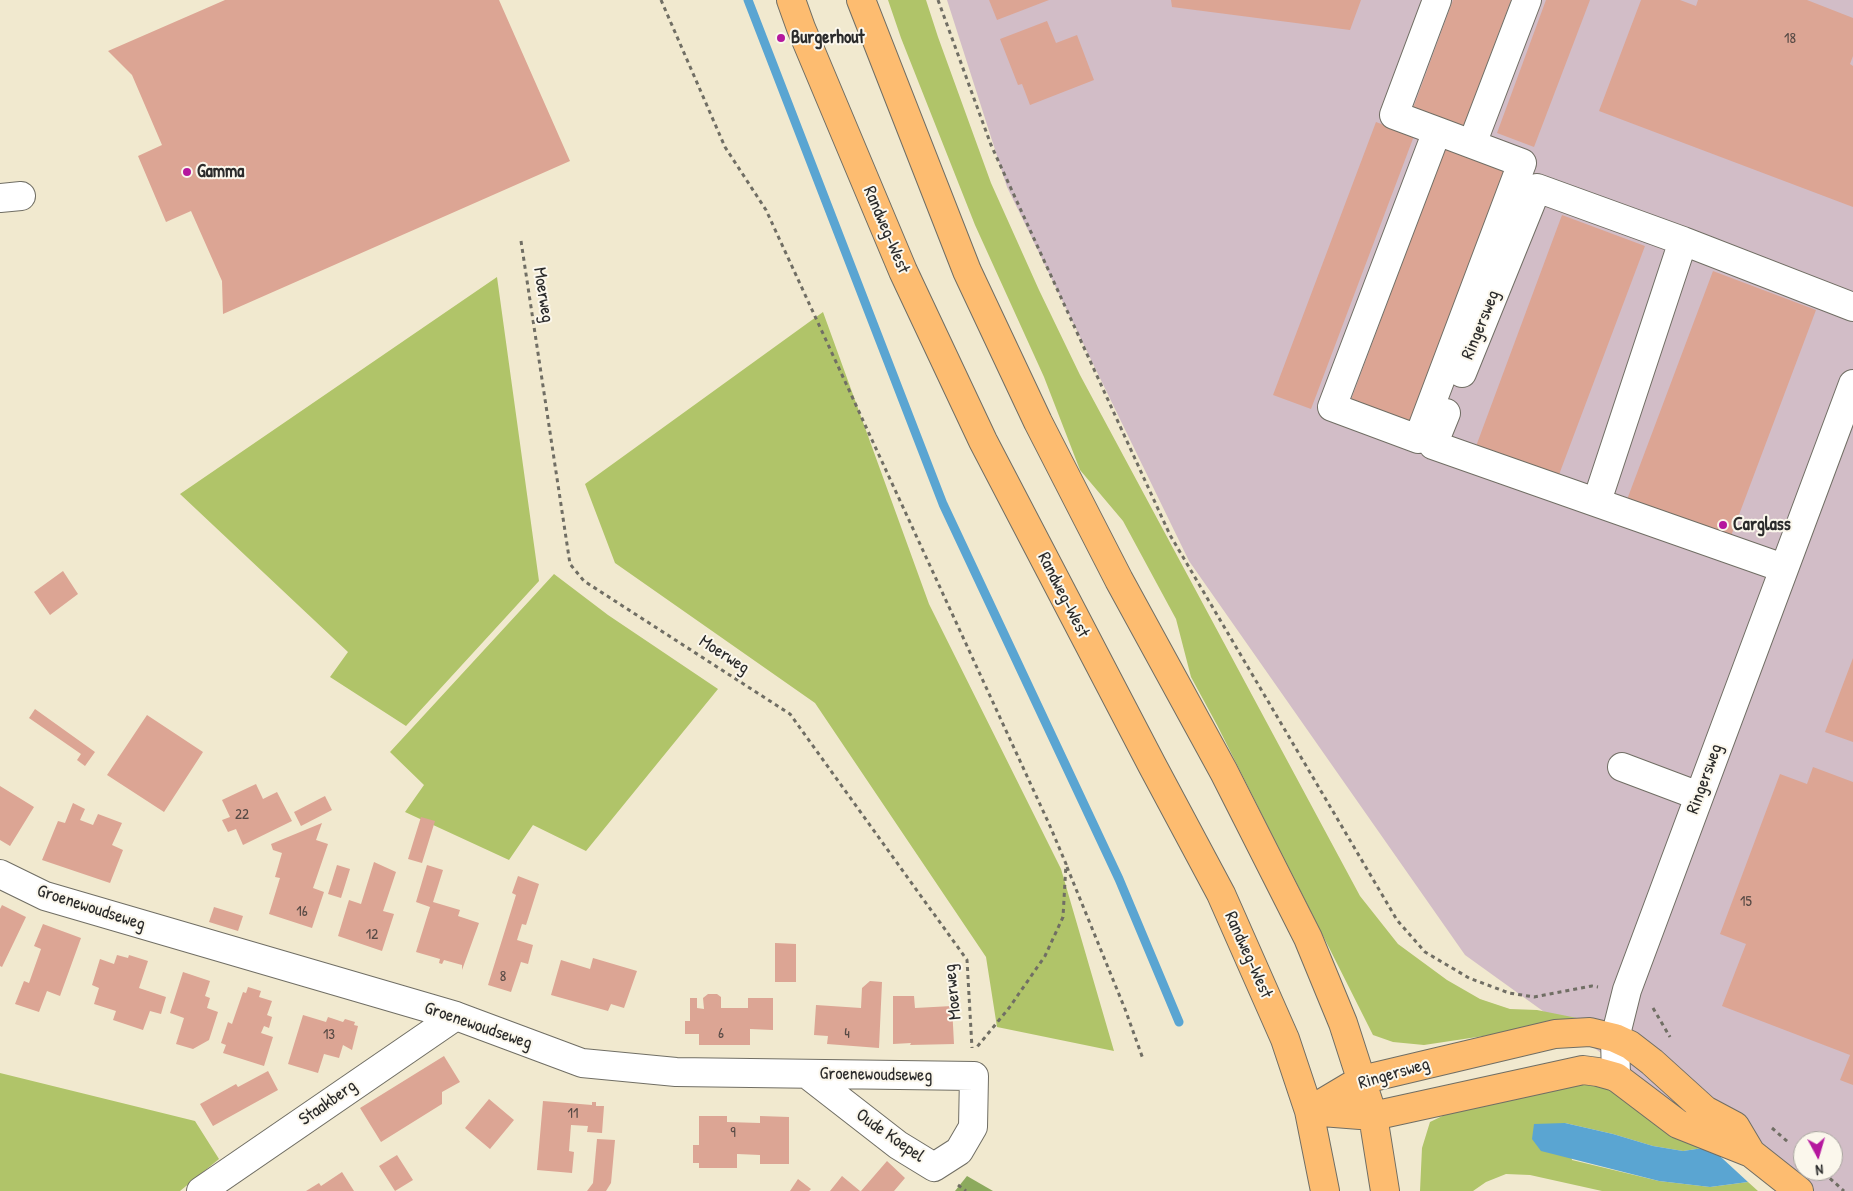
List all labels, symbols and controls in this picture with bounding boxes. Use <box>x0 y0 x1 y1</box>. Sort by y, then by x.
place label: Burgerhout <box>791 27 865 49</box>
house number: 18 <box>1784 30 1796 48</box>
marker: Burgerhout <box>775 32 787 44</box>
place label: Gamma <box>197 161 244 183</box>
marker: Gamma <box>181 166 193 178</box>
street label: Randweg-West <box>858 183 914 277</box>
street label: Moerweg <box>528 266 558 324</box>
street label: Ringersweg <box>1457 287 1505 363</box>
place label: Carglass <box>1733 514 1791 536</box>
marker: Carglass <box>1717 519 1729 531</box>
street label: Randweg-West <box>1032 549 1094 641</box>
street label: Moerweg <box>695 631 753 679</box>
street label: Ringersweg <box>1682 741 1728 817</box>
house number: 22 <box>235 806 249 824</box>
street label: Groenewoudseweg <box>34 880 148 936</box>
house number: 15 <box>1740 893 1752 911</box>
house number: 16 <box>296 903 308 921</box>
street label: Randweg-West <box>1219 908 1277 1002</box>
house number: 12 <box>366 926 378 944</box>
street label: Moerweg <box>939 963 967 1021</box>
house number: 8 <box>500 968 506 986</box>
street label: Groenewoudseweg <box>421 997 535 1055</box>
house number: 6 <box>718 1025 724 1043</box>
house number: 4 <box>844 1025 850 1043</box>
house number: 13 <box>323 1026 335 1044</box>
street label: Ringersweg <box>1356 1054 1432 1094</box>
street label: Groenewoudseweg <box>819 1063 933 1087</box>
street label: Staakberg <box>295 1075 361 1131</box>
street label: Oude Koepel <box>851 1104 929 1168</box>
house number: 11 <box>568 1105 578 1123</box>
house number: 9 <box>730 1124 736 1142</box>
north arrow <box>1793 1131 1843 1181</box>
text: N <box>1815 1161 1824 1180</box>

